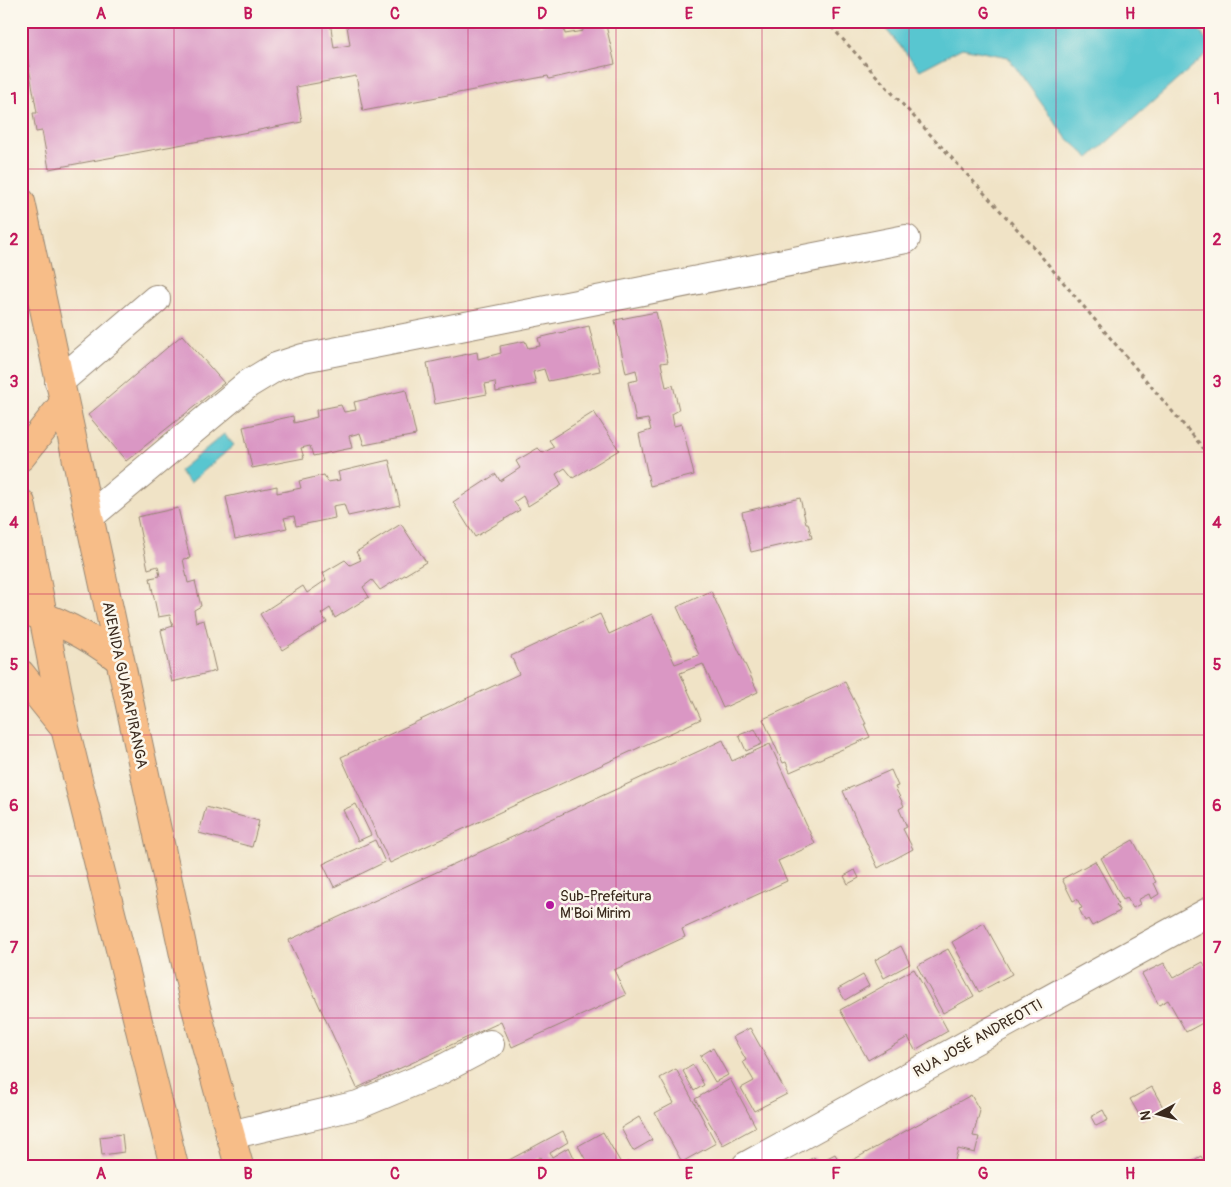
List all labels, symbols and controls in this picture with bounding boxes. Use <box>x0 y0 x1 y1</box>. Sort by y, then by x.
text: A <box>96 4 107 24</box>
text: B <box>243 4 253 24</box>
text: C <box>390 4 400 24</box>
text: D <box>537 4 547 24</box>
text: E <box>685 4 694 24</box>
text: F <box>831 4 841 24</box>
text: G <box>978 4 989 24</box>
text: H <box>1125 4 1135 24</box>
text: 1 <box>11 89 17 109</box>
text: 1 <box>1214 89 1220 109</box>
text: 2 <box>10 230 19 250</box>
text: 2 <box>1213 230 1222 250</box>
text: 3 <box>10 372 19 392</box>
text: 3 <box>1213 372 1222 392</box>
text: 4 <box>9 513 19 533</box>
text: 4 <box>1212 513 1222 533</box>
street label: AVENIDA GUARAPIRANGA <box>98 600 152 771</box>
text: 5 <box>10 655 19 675</box>
text: 5 <box>1213 655 1222 675</box>
text: 6 <box>9 796 19 816</box>
text: 6 <box>1212 796 1222 816</box>
place label: Sub-Prefeitura M'Boi Mirim <box>560 887 651 923</box>
marker: Sub-Prefeitura M'Boi Mirim <box>544 899 556 911</box>
text: 7 <box>10 938 19 958</box>
text: 7 <box>1213 938 1222 958</box>
street label: RUA JOSÉ ANDREOTTI <box>910 995 1046 1082</box>
text: 8 <box>10 1079 18 1099</box>
text: 8 <box>1213 1079 1221 1099</box>
north arrow <box>1134 1090 1184 1140</box>
text: N <box>1137 1110 1155 1121</box>
text: A <box>96 1164 107 1184</box>
text: B <box>243 1164 253 1184</box>
text: C <box>390 1164 400 1184</box>
text: D <box>537 1164 547 1184</box>
text: E <box>685 1164 694 1184</box>
text: F <box>831 1164 841 1184</box>
text: G <box>978 1164 989 1184</box>
text: H <box>1125 1164 1135 1184</box>

